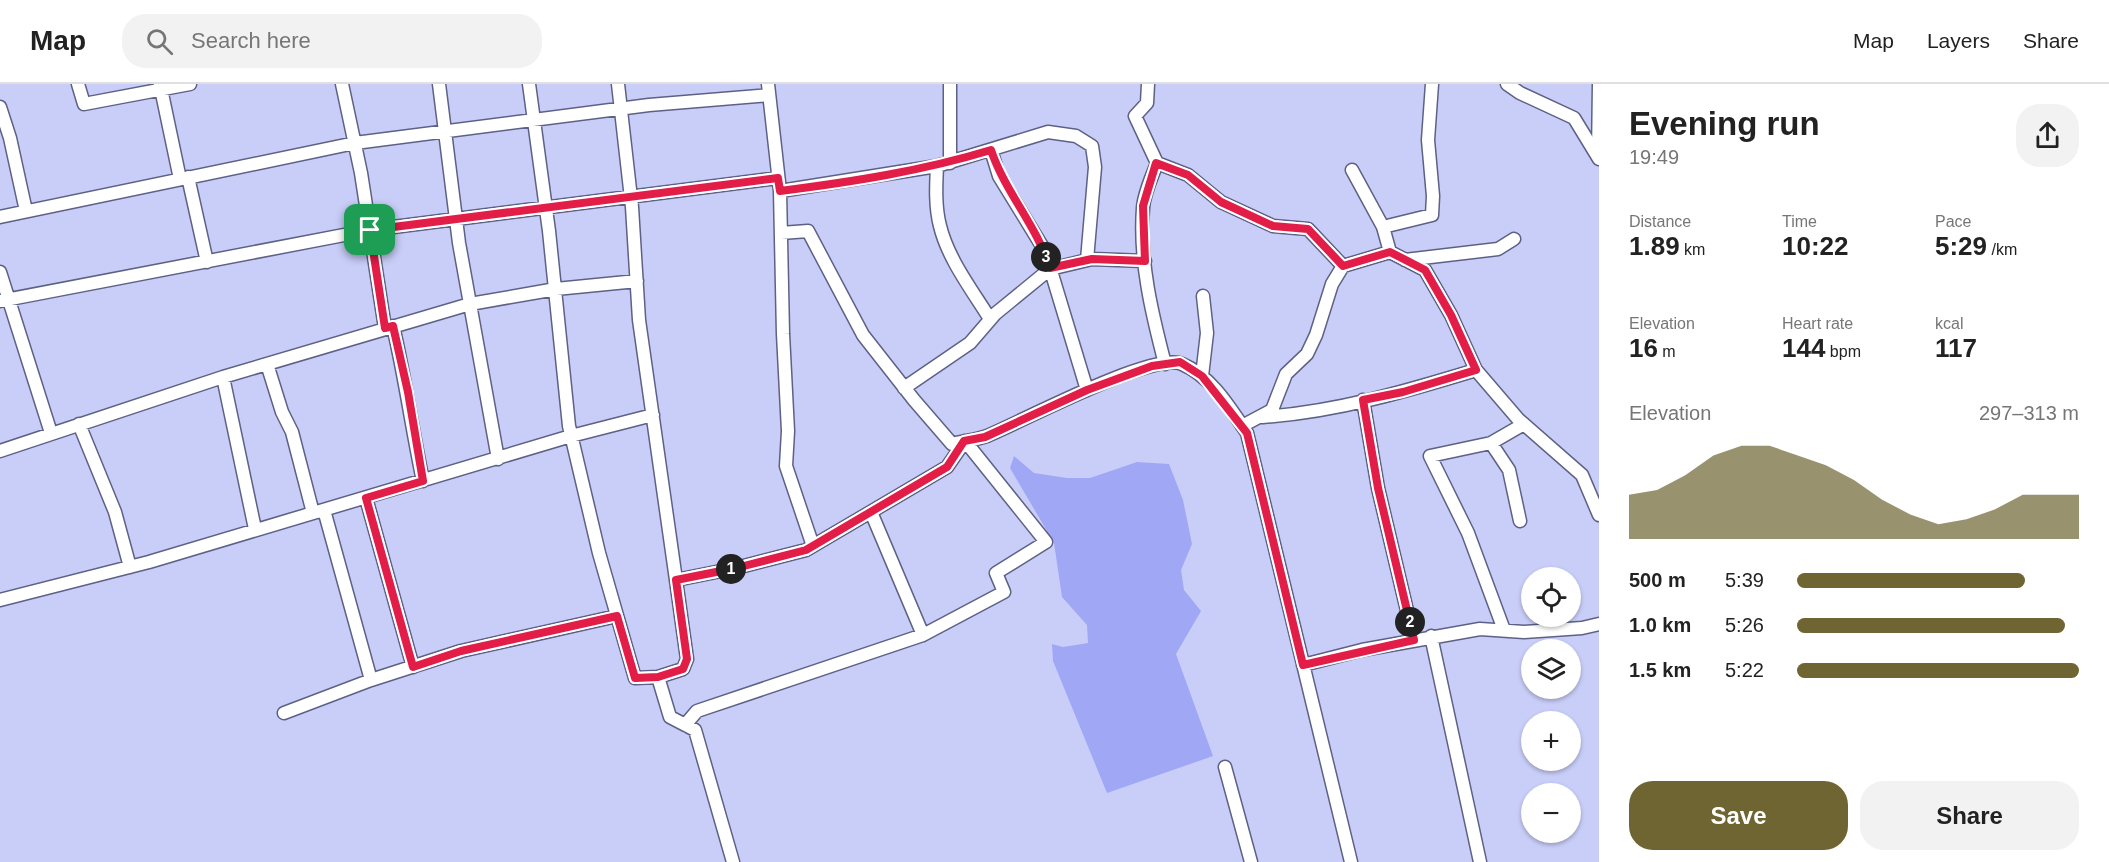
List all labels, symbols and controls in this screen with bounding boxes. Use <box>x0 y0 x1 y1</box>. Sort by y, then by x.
search box <box>122 14 542 68</box>
text: Map <box>30 25 86 56</box>
icon: search <box>143 25 176 58</box>
text: Search here <box>191 28 311 53</box>
text: Map <box>1853 29 1894 52</box>
text: Layers <box>1927 29 1990 52</box>
text: Share <box>2023 29 2079 52</box>
button: share <box>2016 104 2079 167</box>
text: Evening run <box>1629 105 1820 142</box>
text: 19:49 <box>1629 146 1679 168</box>
pin <box>344 204 395 255</box>
icon: arrive <box>353 213 386 246</box>
text: Distance <box>1629 213 1691 230</box>
text: Time <box>1782 213 1817 230</box>
text: Pace <box>1935 213 1971 230</box>
text: 1.89 <box>1629 231 1680 261</box>
text: 10:22 <box>1782 231 1849 261</box>
text: 5:29 <box>1935 231 1987 261</box>
text: km <box>1680 241 1705 258</box>
text: /km <box>1987 241 2017 258</box>
pin: 3 <box>1031 242 1061 272</box>
text: 3 <box>1042 248 1050 265</box>
text: Elevation <box>1629 315 1695 332</box>
text: Heart rate <box>1782 315 1853 332</box>
text: kcal <box>1935 315 1963 332</box>
text: 16 <box>1629 333 1658 363</box>
text: 144 <box>1782 333 1825 363</box>
text: 117 <box>1935 333 1977 363</box>
text: m <box>1658 343 1676 360</box>
text: bpm <box>1825 343 1861 360</box>
text: Elevation <box>1629 402 1711 424</box>
text: 297–313 m <box>1979 402 2079 424</box>
pin: 1 <box>716 554 746 584</box>
text: 1 <box>727 560 735 577</box>
map controls <box>1521 567 1581 843</box>
button: locate <box>1521 567 1581 627</box>
text: 500 m <box>1629 569 1686 591</box>
text: 5:39 <box>1725 569 1764 591</box>
pin: 2 <box>1395 607 1425 637</box>
text: 2 <box>1406 613 1414 630</box>
text: 1.0 km <box>1629 614 1691 636</box>
text: 5:26 <box>1725 614 1764 636</box>
button: layers <box>1521 639 1581 699</box>
text: 1.5 km <box>1629 659 1691 681</box>
text: 5:22 <box>1725 659 1764 681</box>
button: + <box>1521 711 1581 771</box>
button: Save <box>1629 781 1848 850</box>
button: Share <box>1860 781 2079 850</box>
button: − <box>1521 783 1581 843</box>

